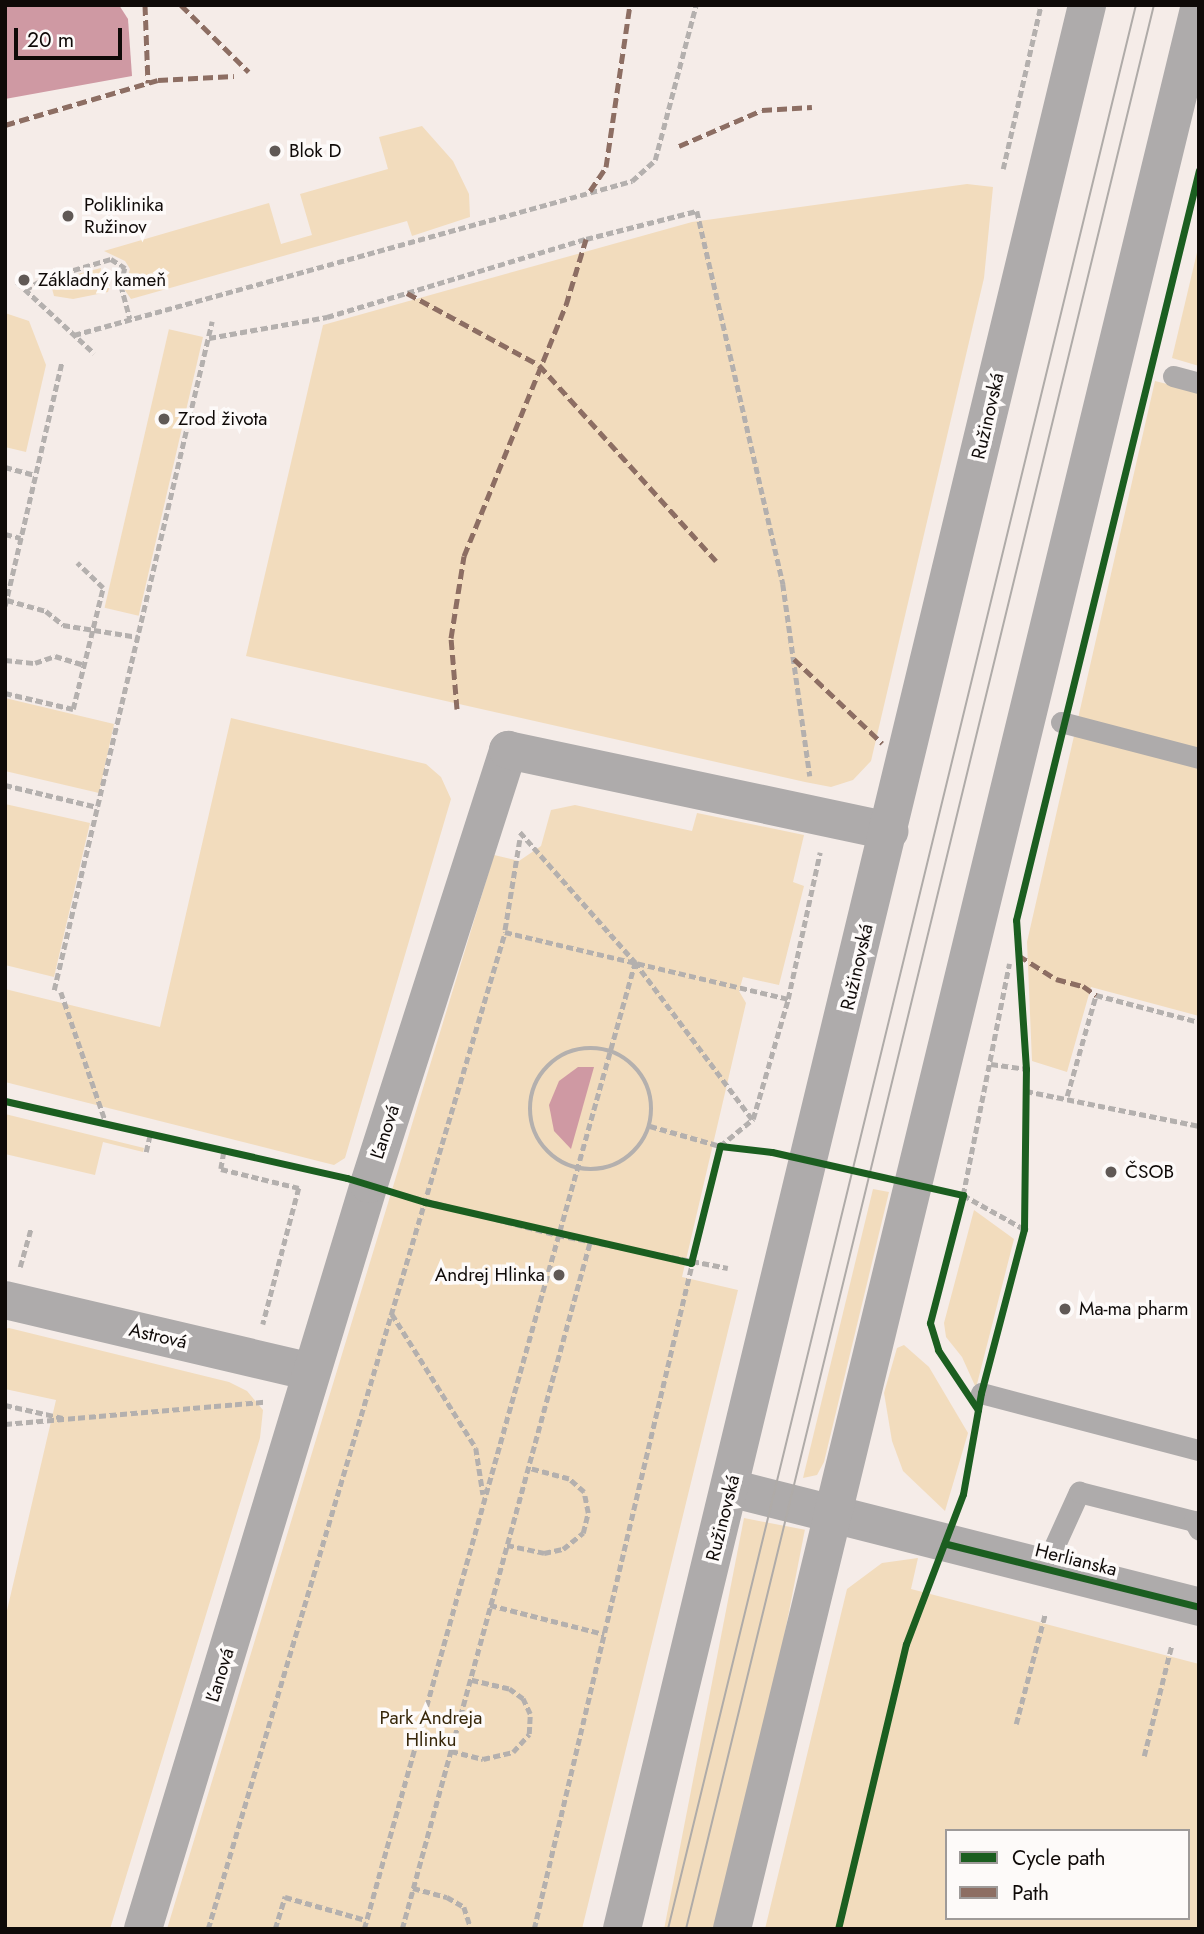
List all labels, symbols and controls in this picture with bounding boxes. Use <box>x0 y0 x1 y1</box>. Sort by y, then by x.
scale bar <box>18 14 126 58</box>
text: 20 m <box>27 25 74 55</box>
place label: Blok D <box>289 140 341 162</box>
marker: Blok D <box>267 143 283 159</box>
place label: Poliklinika Ružinov <box>84 194 164 238</box>
marker: Poliklinika Ružinov <box>58 206 78 226</box>
place label: Základný kameň <box>38 269 166 291</box>
marker: Základný kameň <box>16 272 32 288</box>
street label: Ružinovská <box>967 371 1009 461</box>
place label: Zrod života <box>178 408 267 430</box>
marker: Zrod života <box>156 411 172 427</box>
street label: Ružinovská <box>836 922 878 1012</box>
street label: Ľanová <box>366 1102 404 1162</box>
place label: ČSOB <box>1125 1161 1174 1183</box>
marker: ČSOB <box>1103 1164 1119 1180</box>
place label: Andrej Hlinka <box>435 1264 545 1286</box>
marker: Andrej Hlinka <box>551 1267 567 1283</box>
place label: Ma-ma pharm <box>1079 1298 1188 1320</box>
marker: Ma-ma pharm <box>1057 1301 1073 1317</box>
street label: Astrová <box>127 1318 189 1354</box>
street label: Ružinovská <box>701 1473 745 1563</box>
street label: Herlianska <box>1033 1539 1119 1581</box>
street label: Ľanová <box>201 1645 239 1705</box>
park label: Park Andreja Hlinku <box>380 1707 482 1751</box>
legend <box>945 1829 1190 1920</box>
text: Cycle path <box>1012 1843 1105 1873</box>
text: Path <box>1012 1878 1049 1908</box>

